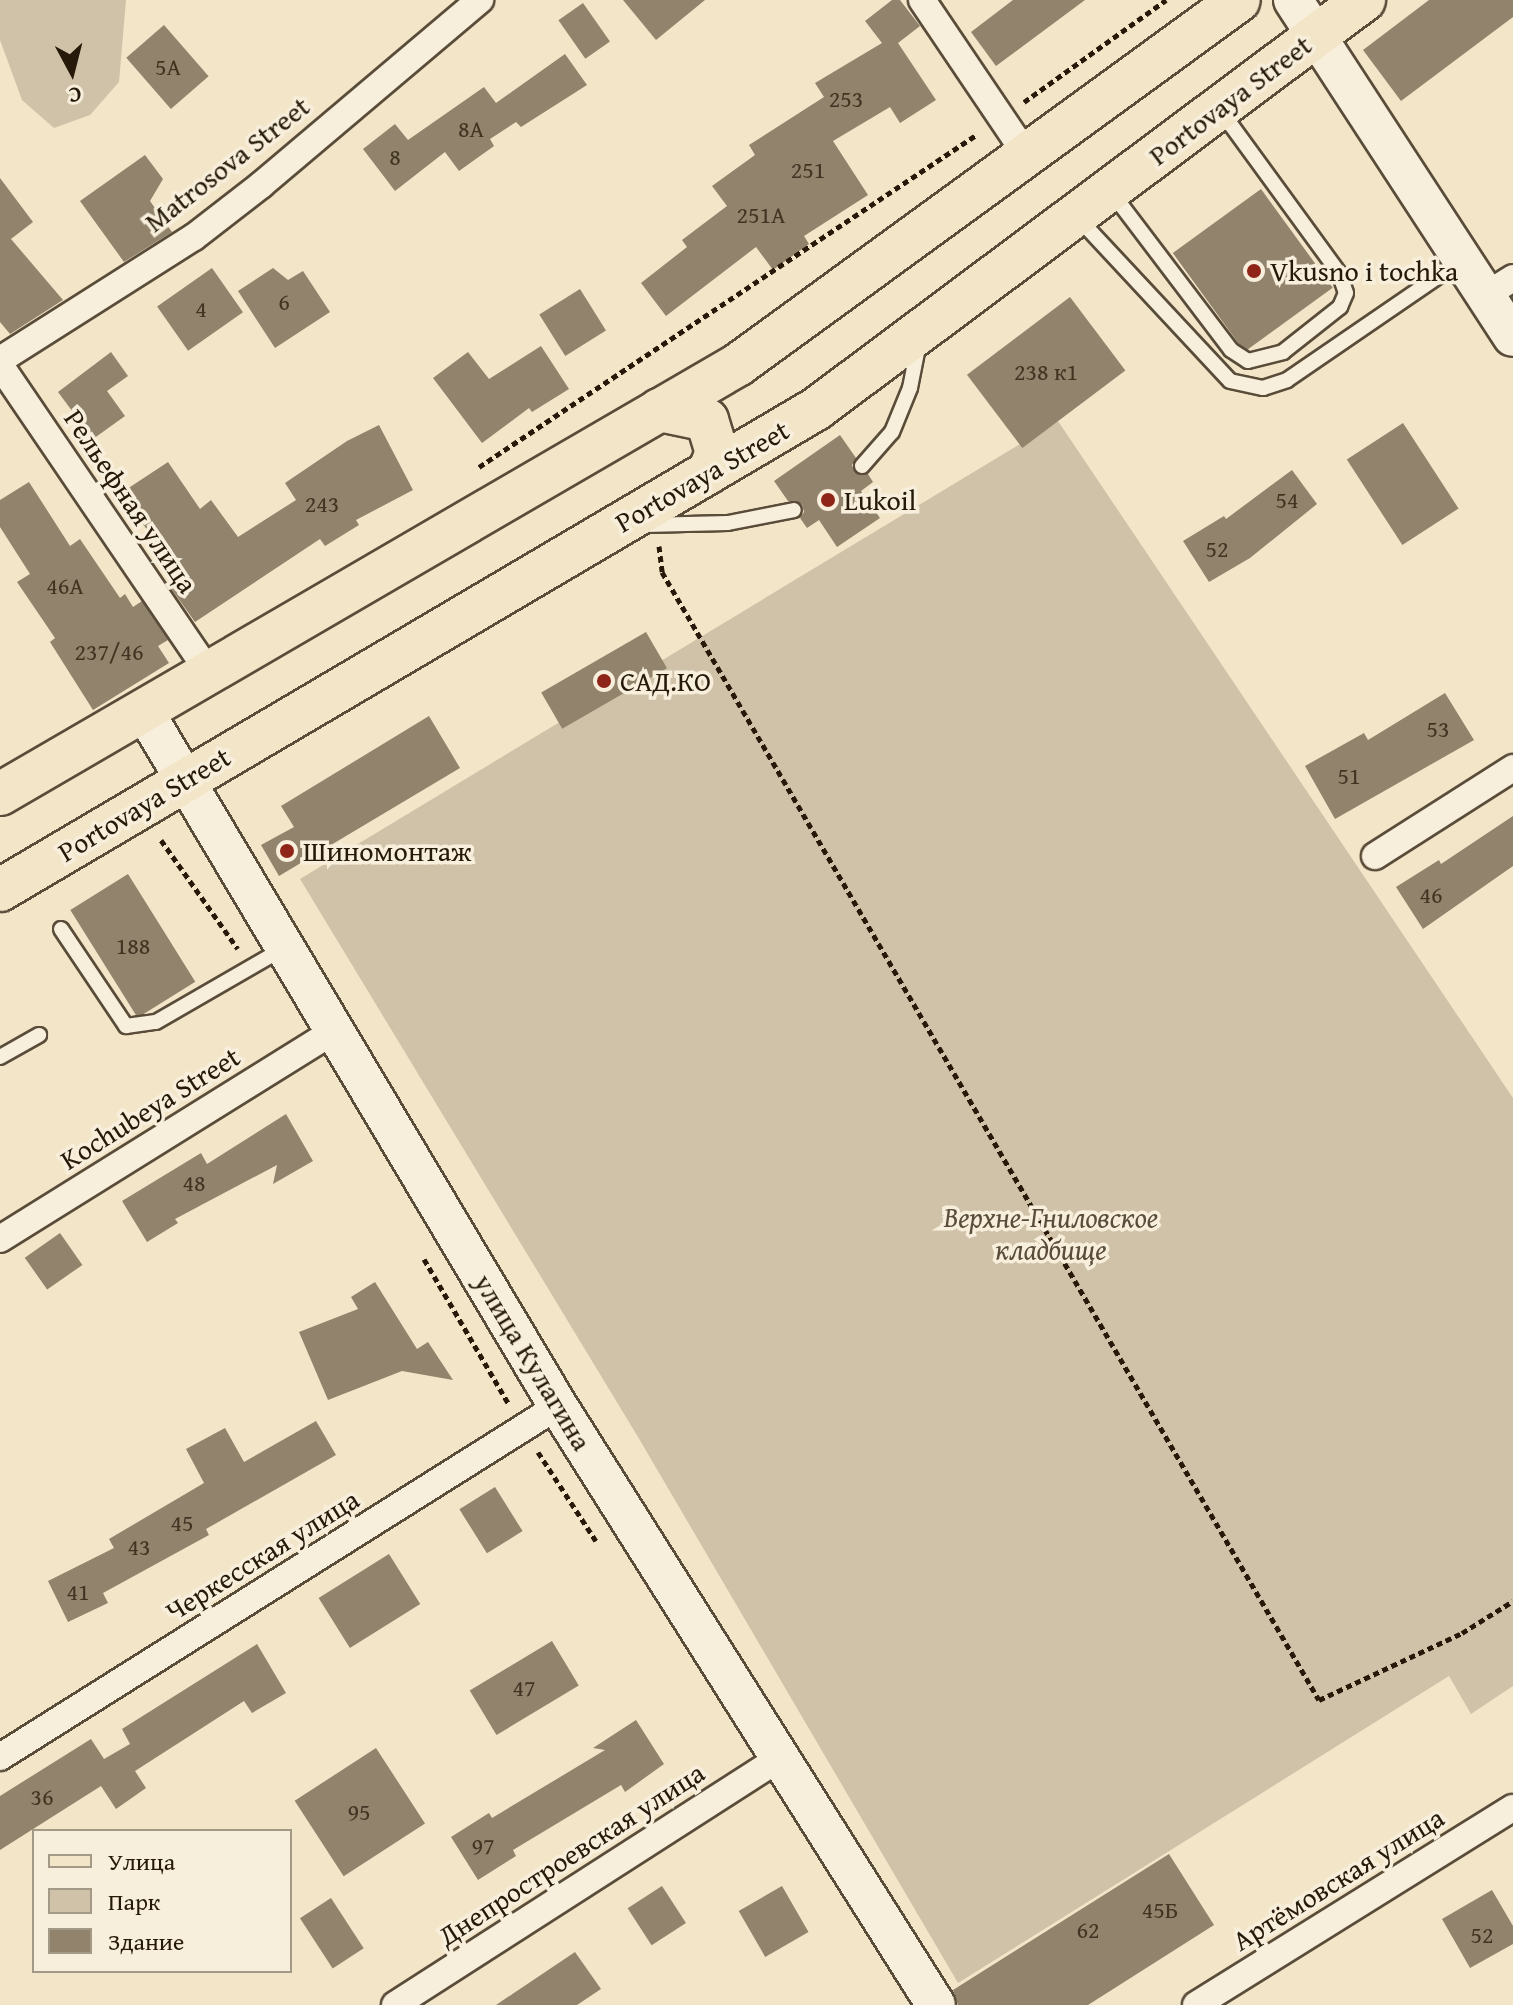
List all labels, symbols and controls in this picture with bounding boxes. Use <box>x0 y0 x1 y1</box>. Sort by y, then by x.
street label: Portovaya Street <box>1142 28 1318 172</box>
north arrow <box>32 32 112 112</box>
house number: 5А <box>155 53 181 81</box>
text: С <box>67 79 83 112</box>
house number: 253 <box>829 85 863 113</box>
street label: Matrosova Street <box>138 89 316 239</box>
house number: 8А <box>458 115 484 143</box>
house number: 8 <box>389 143 401 171</box>
house number: 251 <box>791 156 825 184</box>
house number: 251А <box>736 201 786 229</box>
place label: Vkusno i tochka <box>1270 254 1458 288</box>
marker: Vkusno i tochka <box>1245 262 1263 280</box>
house number: 6 <box>278 288 290 316</box>
house number: 4 <box>195 295 207 323</box>
house number: 238 к1 <box>1014 358 1078 386</box>
street label: Рельефная улица <box>57 403 205 599</box>
street label: Portovaya Street <box>609 413 795 539</box>
place label: Lukoil <box>844 483 916 517</box>
house number: 54 <box>1275 486 1299 514</box>
house number: 243 <box>305 490 339 518</box>
marker: Lukoil <box>819 491 837 509</box>
house number: 52 <box>1205 535 1229 563</box>
house number: 46А <box>46 572 84 600</box>
house number: 237/46 <box>74 638 144 666</box>
place label: САД.КО <box>620 664 711 698</box>
marker: САД.КО <box>595 672 613 690</box>
house number: 53 <box>1426 715 1450 743</box>
street label: Portovaya Street <box>52 739 236 869</box>
house number: 51 <box>1337 762 1361 790</box>
place label: Шиномонтаж <box>303 834 471 868</box>
marker: Шиномонтаж <box>278 842 296 860</box>
house number: 46 <box>1419 881 1443 909</box>
house number: 188 <box>116 932 150 960</box>
street label: Kochubeya Street <box>54 1039 246 1177</box>
house number: 48 <box>182 1169 206 1197</box>
park label: Верхне-Гниловское кладбище <box>944 1200 1158 1266</box>
street label: улица Кулагина <box>467 1268 599 1456</box>
street label: Черкесская улица <box>159 1482 365 1628</box>
house number: 45 <box>170 1509 194 1537</box>
house number: 43 <box>127 1533 151 1561</box>
house number: 41 <box>66 1578 90 1606</box>
house number: 47 <box>512 1674 536 1702</box>
street label: Днепростроевская улица <box>431 1755 711 1953</box>
house number: 36 <box>30 1783 54 1811</box>
house number: 95 <box>347 1798 371 1826</box>
street label: Артёмовская улица <box>1226 1800 1450 1958</box>
legend <box>32 1829 292 1973</box>
house number: 97 <box>471 1832 495 1860</box>
text: Улица <box>108 1844 175 1879</box>
text: Парк <box>108 1884 160 1919</box>
house number: 45Б <box>1142 1896 1178 1924</box>
house number: 62 <box>1076 1916 1100 1944</box>
house number: 52 <box>1470 1921 1494 1949</box>
text: Здание <box>108 1924 184 1959</box>

